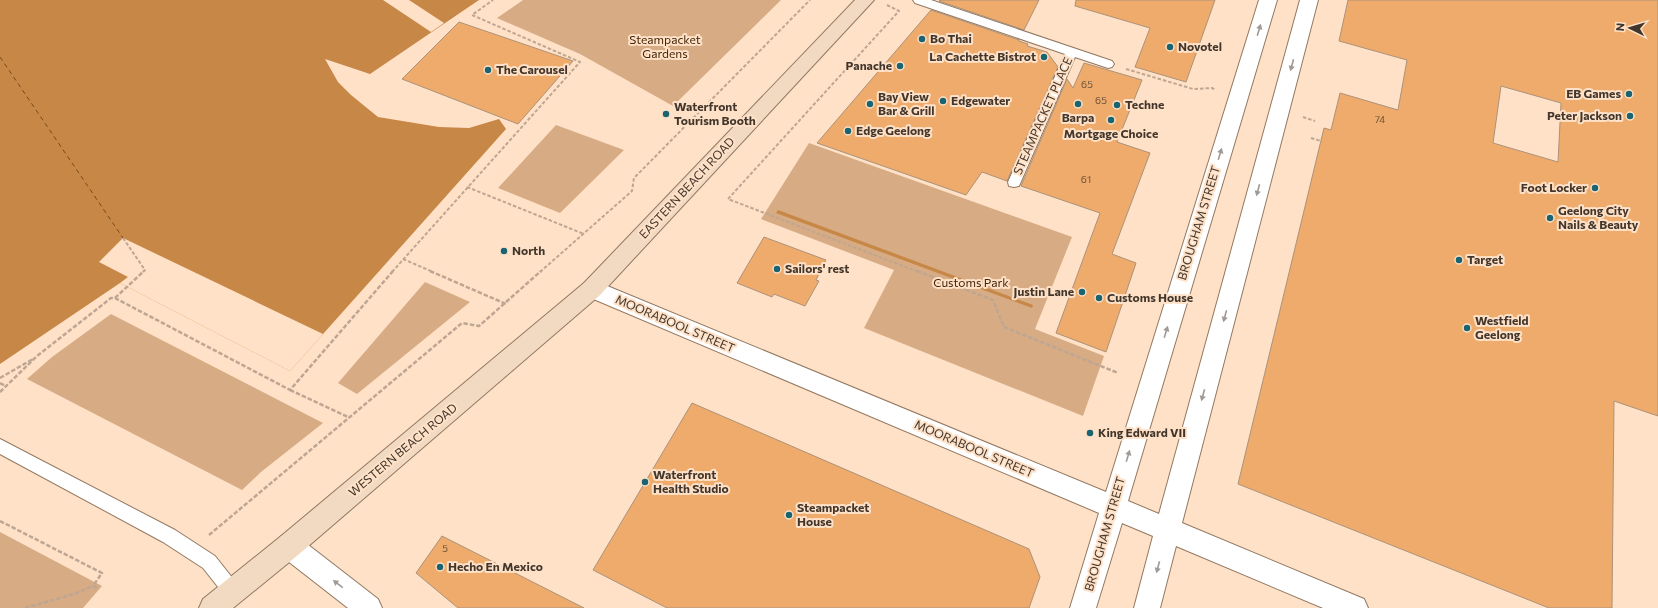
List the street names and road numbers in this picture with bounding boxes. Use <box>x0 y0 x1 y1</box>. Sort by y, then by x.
street label: STEAMPACKET PLACE <box>1010 55 1074 177</box>
street label: EASTERN BEACH ROAD <box>636 134 737 241</box>
street label: BROUGHAM STREET <box>1174 164 1222 281</box>
street label: MOORABOOL STREET <box>614 292 737 355</box>
street label: WESTERN BEACH ROAD <box>345 400 460 499</box>
street label: MOORABOOL STREET <box>913 417 1036 480</box>
street label: BROUGHAM STREET <box>1081 475 1127 593</box>

